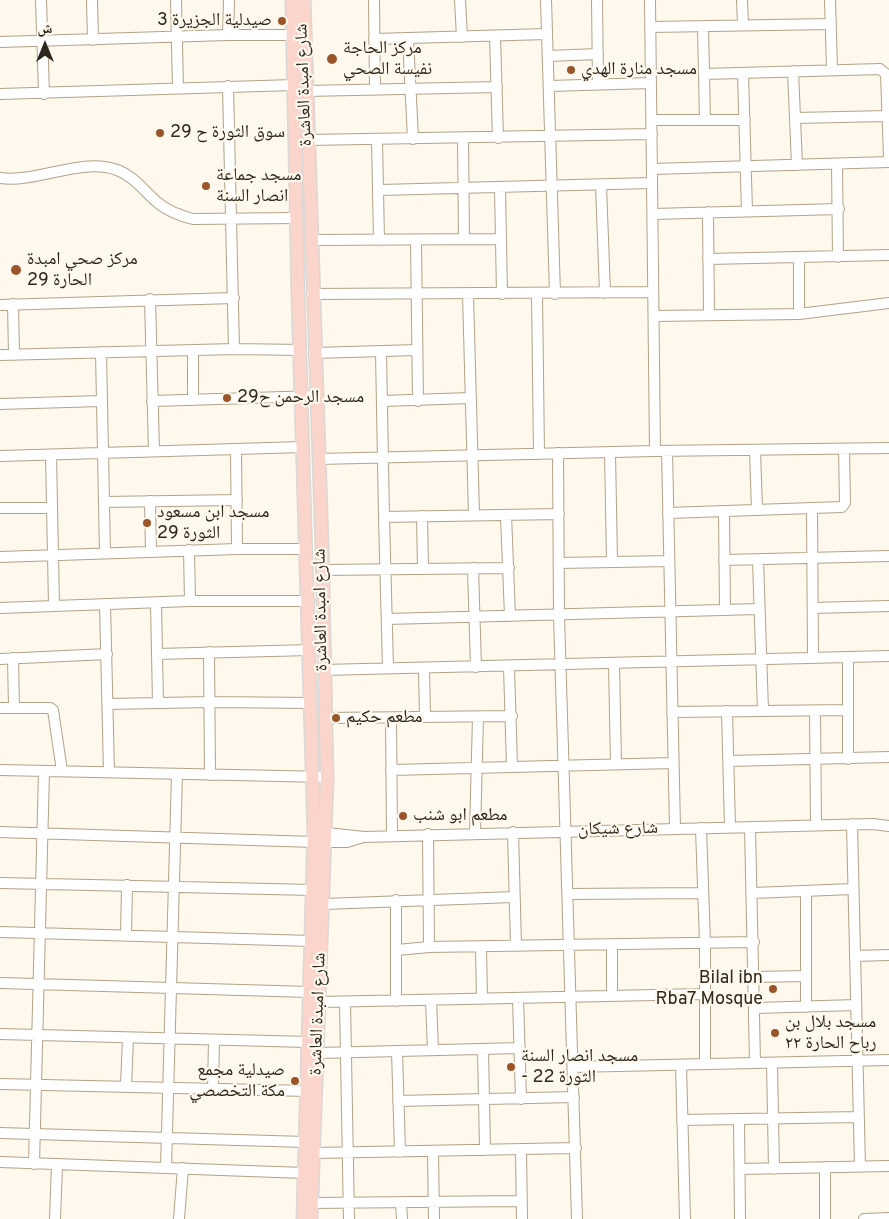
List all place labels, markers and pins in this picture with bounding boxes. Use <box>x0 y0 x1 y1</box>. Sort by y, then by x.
place label: صيدلية الجزيرة 3 <box>157 10 272 32</box>
marker: صيدلية الجزيرة 3 <box>276 15 288 27</box>
place label: مركز الحاجة نفيسة الصحي <box>343 38 432 80</box>
marker: مركز الحاجة نفيسة الصحي <box>325 52 339 66</box>
place label: مسجد منارة الهدي <box>581 59 697 81</box>
marker: مسجد منارة الهدي <box>565 64 577 76</box>
place label: سوق الثورة ح 29 <box>170 122 285 144</box>
marker: سوق الثورة ح 29 <box>154 127 166 139</box>
place label: مسجد جماعة انصار السنة <box>216 165 302 208</box>
marker: مسجد جماعة انصار السنة <box>200 180 212 192</box>
place label: مركز صحي امبدة الحارة 29 <box>27 249 138 292</box>
marker: مركز صحي امبدة الحارة 29 <box>9 263 23 277</box>
place label: مسجد الرحمن ح29 <box>237 387 364 409</box>
marker: مسجد الرحمن ح29 <box>221 392 233 404</box>
place label: مسجد ابن مسعود الثورة 29 <box>157 502 269 544</box>
marker: مسجد ابن مسعود الثورة 29 <box>141 517 153 529</box>
place label: مطعم حكيم <box>346 707 422 729</box>
marker: مطعم حكيم <box>330 712 342 724</box>
place label: مطعم ابو شنب <box>413 805 507 827</box>
marker: مطعم ابو شنب <box>397 810 409 822</box>
place label: Bilal ibn Rba7 Mosque <box>656 968 763 1011</box>
marker: Bilal ibn Rba7 Mosque <box>767 983 779 995</box>
place label: مسجد بلال بن رباح الحارة ٢٢ <box>785 1012 876 1054</box>
marker: مسجد بلال بن رباح الحارة ٢٢ <box>769 1027 781 1039</box>
place label: مسجد انصار السنة - الثورة 22 <box>521 1046 638 1088</box>
place label: صيدلية مجمع مكة التخصصي <box>189 1060 285 1102</box>
marker: مسجد انصار السنة - الثورة 22 <box>505 1061 517 1073</box>
marker: صيدلية مجمع مكة التخصصي <box>289 1075 301 1087</box>

